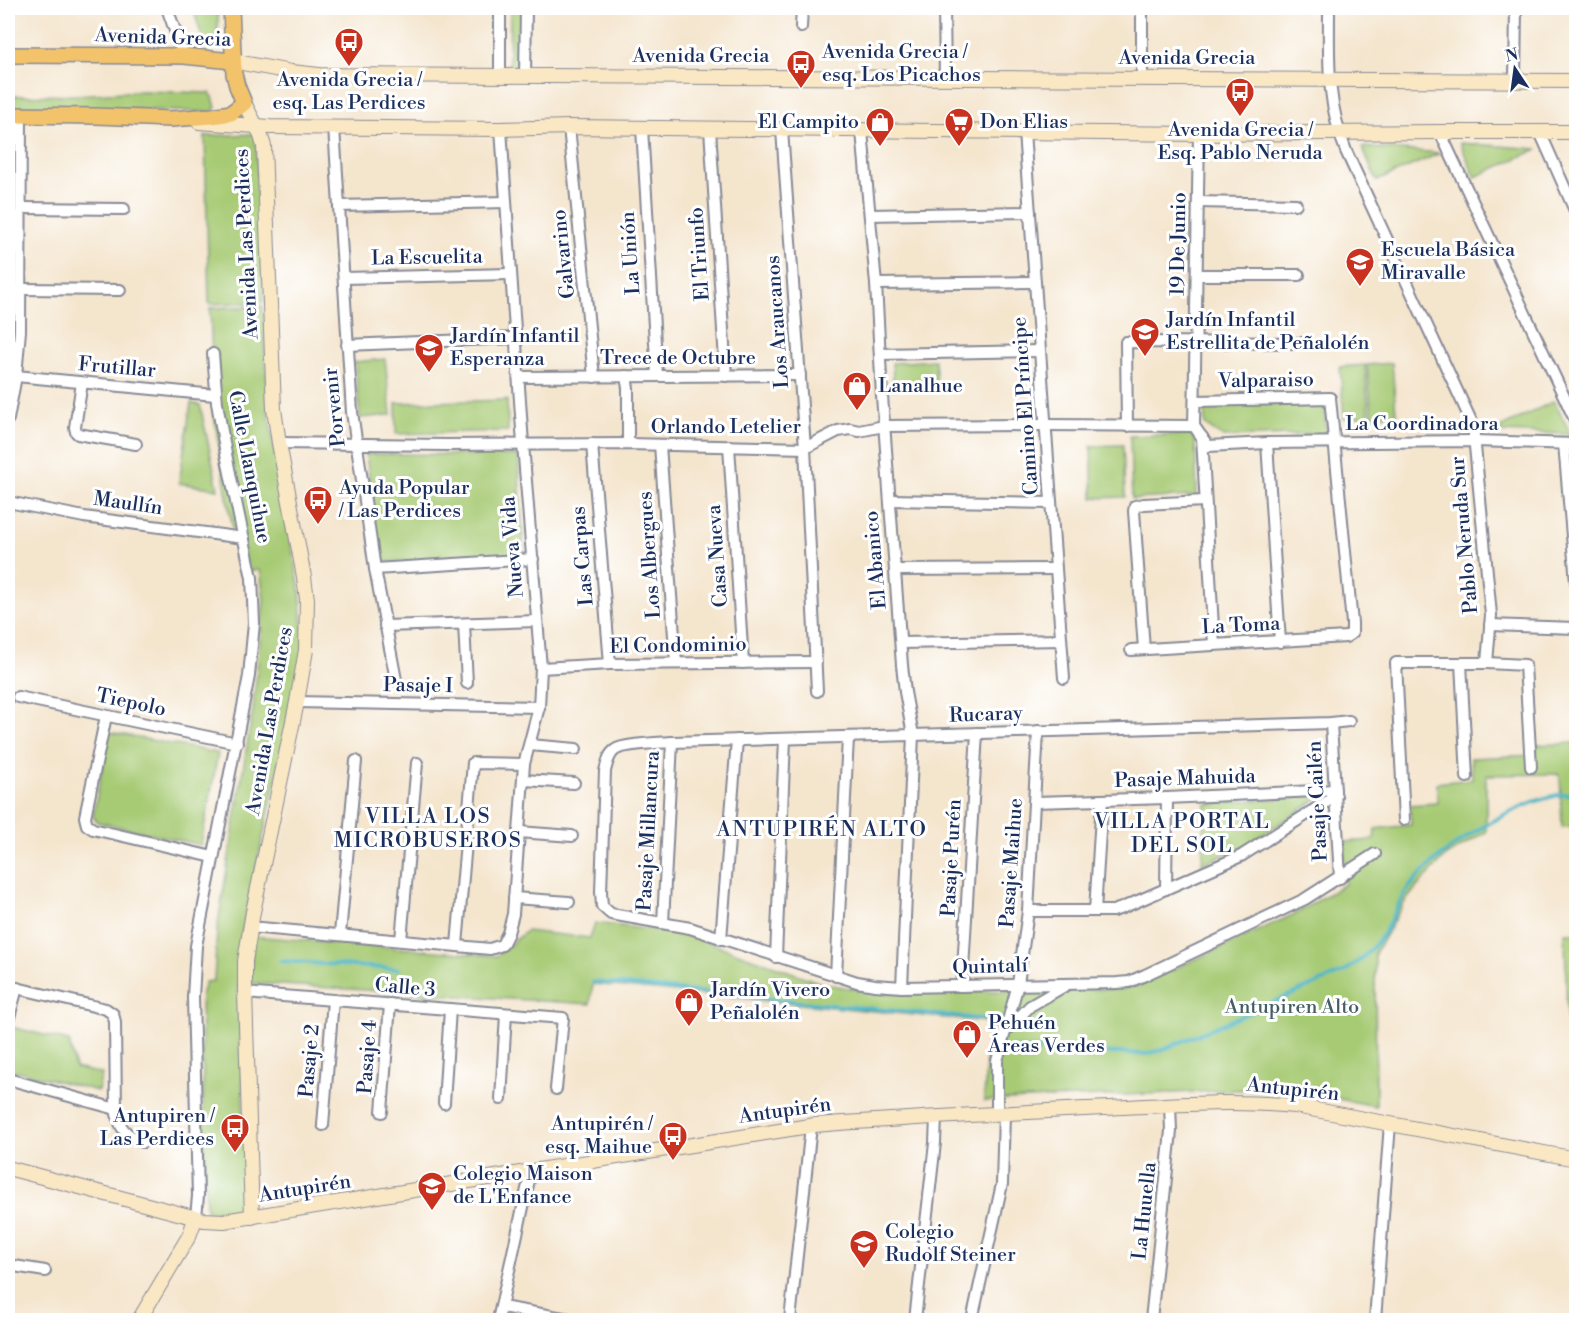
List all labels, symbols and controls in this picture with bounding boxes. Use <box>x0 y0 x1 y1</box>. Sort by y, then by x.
street label: Avenida Grecia <box>93 23 233 53</box>
bus stop icon: Avenida Grecia / esq. Las Perdices <box>333 26 365 68</box>
north arrow <box>1485 39 1545 99</box>
place label: Avenida Grecia / esq. Los Picachos <box>821 40 981 88</box>
street label: Avenida Grecia <box>632 44 770 69</box>
text: N <box>1503 44 1521 67</box>
street label: Avenida Grecia <box>1118 46 1256 71</box>
bus stop icon: Avenida Grecia / esq. Los Picachos <box>785 48 817 90</box>
place label: Avenida Grecia / esq. Las Perdices <box>272 68 426 116</box>
bus stop icon: Avenida Grecia / Esq. Pablo Neruda <box>1224 76 1256 118</box>
shop icon: El Campito <box>864 106 896 148</box>
supermarket icon: Don Elias <box>943 106 975 148</box>
place label: El Campito <box>758 110 859 135</box>
place label: Don Elias <box>980 110 1068 135</box>
place label: Avenida Grecia / Esq. Pablo Neruda <box>1157 118 1323 166</box>
street label: Avenida Las Perdices <box>230 148 265 341</box>
street label: 19 De Junio <box>1166 192 1192 296</box>
street label: El Triunfo <box>684 206 716 302</box>
street label: Galvarino <box>547 208 581 300</box>
street label: La Unión <box>616 210 646 295</box>
place label: Escuela Básica Miravalle <box>1381 238 1516 286</box>
street label: La Escuelita <box>371 245 484 271</box>
school or university icon: Escuela Básica Miravalle <box>1344 246 1376 288</box>
street label: Los Araucanos <box>761 255 795 389</box>
place label: Jardín Infantil Estrellita de Peñalolén <box>1165 308 1370 356</box>
street label: Camino El Príncipe <box>1007 316 1045 496</box>
school or university icon: Jardín Infantil Estrellita de Peñalolén <box>1129 316 1161 358</box>
place label: Jardín Infantil Esperanza <box>449 324 580 372</box>
school or university icon: Jardín Infantil Esperanza <box>413 332 445 374</box>
street label: Trece de Octubre <box>600 346 756 371</box>
street label: Frutillar <box>77 352 157 384</box>
street label: Porvenir <box>318 366 352 448</box>
street label: Valparaiso <box>1217 368 1314 394</box>
shop icon: Lanalhue <box>841 370 873 412</box>
place label: Lanalhue <box>878 374 963 399</box>
street label: Calle Llanquihue <box>222 389 276 545</box>
street label: La Coordinadora <box>1345 412 1500 437</box>
street label: Orlando Letelier <box>651 415 801 440</box>
street label: Pablo Neruda Sur <box>1446 455 1484 615</box>
place label: Ayuda Popular / Las Perdices <box>338 476 470 524</box>
bus stop icon: Ayuda Popular / Las Perdices <box>302 484 334 526</box>
street label: Maullín <box>92 487 164 521</box>
street label: Los Albergues <box>633 490 667 620</box>
street label: Nueva Vida <box>496 495 530 599</box>
street label: Casa Nueva <box>702 503 734 608</box>
street label: Las Carpas <box>566 505 600 607</box>
street label: El Abanico <box>859 510 893 610</box>
street label: La Toma <box>1201 611 1282 641</box>
street label: Avenida Las Perdices <box>241 625 299 818</box>
street label: El Condominio <box>609 632 747 660</box>
street label: Pasaje I <box>383 673 454 699</box>
street label: Tiepolo <box>94 683 168 723</box>
street label: Rucaray <box>949 701 1024 729</box>
street label: Pasaje Cailén <box>1302 740 1334 862</box>
street label: Pasaje Millancura <box>632 749 666 912</box>
street label: Pasaje Mahuida <box>1114 764 1257 794</box>
street label: Pasaje Maihue <box>995 797 1029 929</box>
street label: Pasaje Purén <box>936 798 968 918</box>
district label: VILLA LOS MICROBUSEROS <box>334 804 522 854</box>
district label: VILLA PORTAL DEL SOL <box>1093 809 1270 859</box>
district label: ANTUPIRÉN ALTO <box>715 815 928 843</box>
street label: Quintalí <box>952 953 1030 981</box>
street label: Calle 3 <box>374 973 436 1003</box>
place label: Jardín Vivero Peñalolén <box>709 978 830 1026</box>
shop icon: Jardín Vivero Peñalolén <box>673 986 705 1028</box>
park label: Antupiren Alto <box>1224 995 1359 1020</box>
place label: Pehuén Áreas Verdes <box>987 1011 1105 1059</box>
shop icon: Pehuén Áreas Verdes <box>951 1018 983 1060</box>
street label: Pasaje 4 <box>353 1019 383 1095</box>
street label: Pasaje 2 <box>294 1023 326 1099</box>
street label: Antupirén <box>1245 1073 1341 1107</box>
street label: Antupirén <box>736 1092 833 1130</box>
place label: Antupiren / Las Perdices <box>100 1104 215 1152</box>
bus stop icon: Antupiren / Las Perdices <box>219 1112 251 1154</box>
place label: Antupirén / esq. Maihue <box>545 1112 653 1160</box>
bus stop icon: Antupirén / esq. Maihue <box>657 1120 689 1162</box>
street label: La Huuella <box>1127 1160 1163 1261</box>
place label: Colegio Maison de L'Enfance <box>453 1162 593 1210</box>
street label: Antupirén <box>256 1169 353 1209</box>
school or university icon: Colegio Maison de L'Enfance <box>416 1170 448 1212</box>
place label: Colegio Rudolf Steiner <box>885 1220 1016 1268</box>
school or university icon: Colegio Rudolf Steiner <box>848 1228 880 1270</box>

